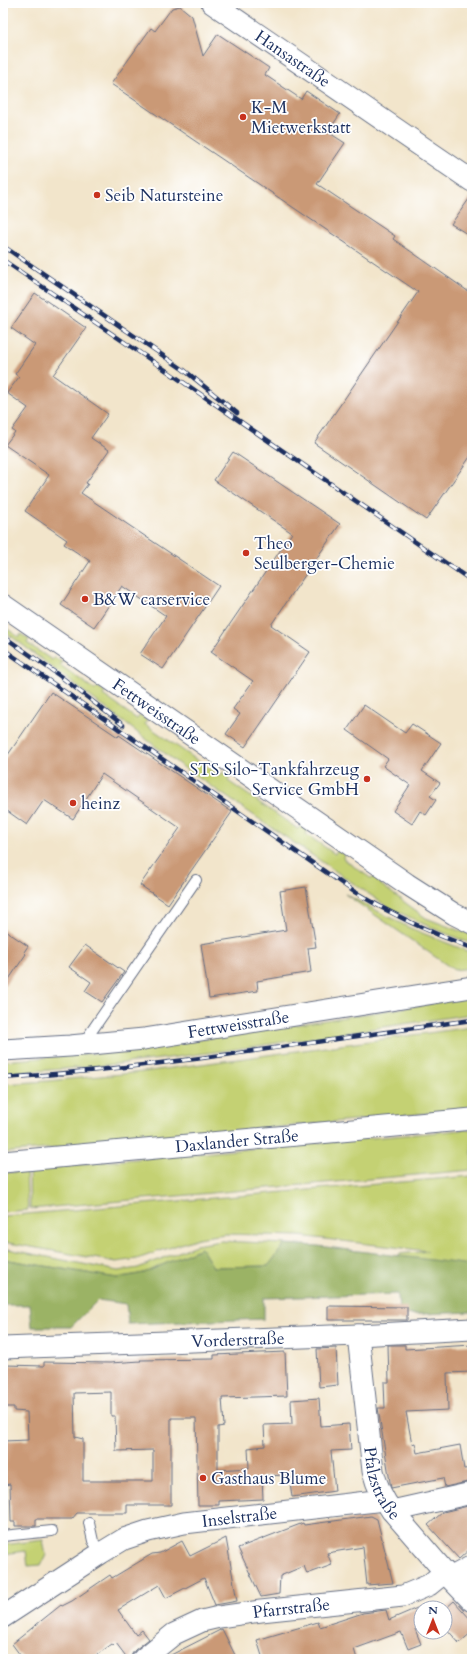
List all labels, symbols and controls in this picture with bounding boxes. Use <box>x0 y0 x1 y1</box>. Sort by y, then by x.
street label: Hansastraße <box>251 24 335 92</box>
place label: K-M Mietwerkstatt <box>251 96 351 139</box>
marker: K-M Mietwerkstatt <box>238 112 248 122</box>
place label: Seib Natursteine <box>105 184 223 207</box>
marker: Seib Natursteine <box>92 190 102 200</box>
place label: Theo Seulberger-Chemie <box>254 532 395 575</box>
marker: Theo Seulberger-Chemie <box>241 548 251 558</box>
place label: B&W carservice <box>93 588 210 611</box>
marker: B&W carservice <box>80 594 90 604</box>
street label: Fettweisstraße <box>108 673 206 750</box>
place label: STS Silo-Tankfahrzeug Service GmbH <box>190 758 359 801</box>
marker: STS Silo-Tankfahrzeug Service GmbH <box>362 774 372 784</box>
place label: heinz <box>81 792 120 815</box>
marker: heinz <box>68 798 78 808</box>
street label: Fettweisstraße <box>186 1005 291 1043</box>
street label: Daxlander Straße <box>174 1123 300 1158</box>
street label: Vorderstraße <box>191 1326 285 1353</box>
street label: Pfalzstraße <box>359 1446 406 1525</box>
place label: Gasthaus Blume <box>211 1467 326 1490</box>
marker: Gasthaus Blume <box>198 1473 208 1483</box>
street label: Inselstraße <box>201 1501 278 1532</box>
street label: Pfarrstraße <box>251 1592 331 1624</box>
north arrow <box>413 1600 453 1640</box>
text: N <box>428 1603 438 1618</box>

